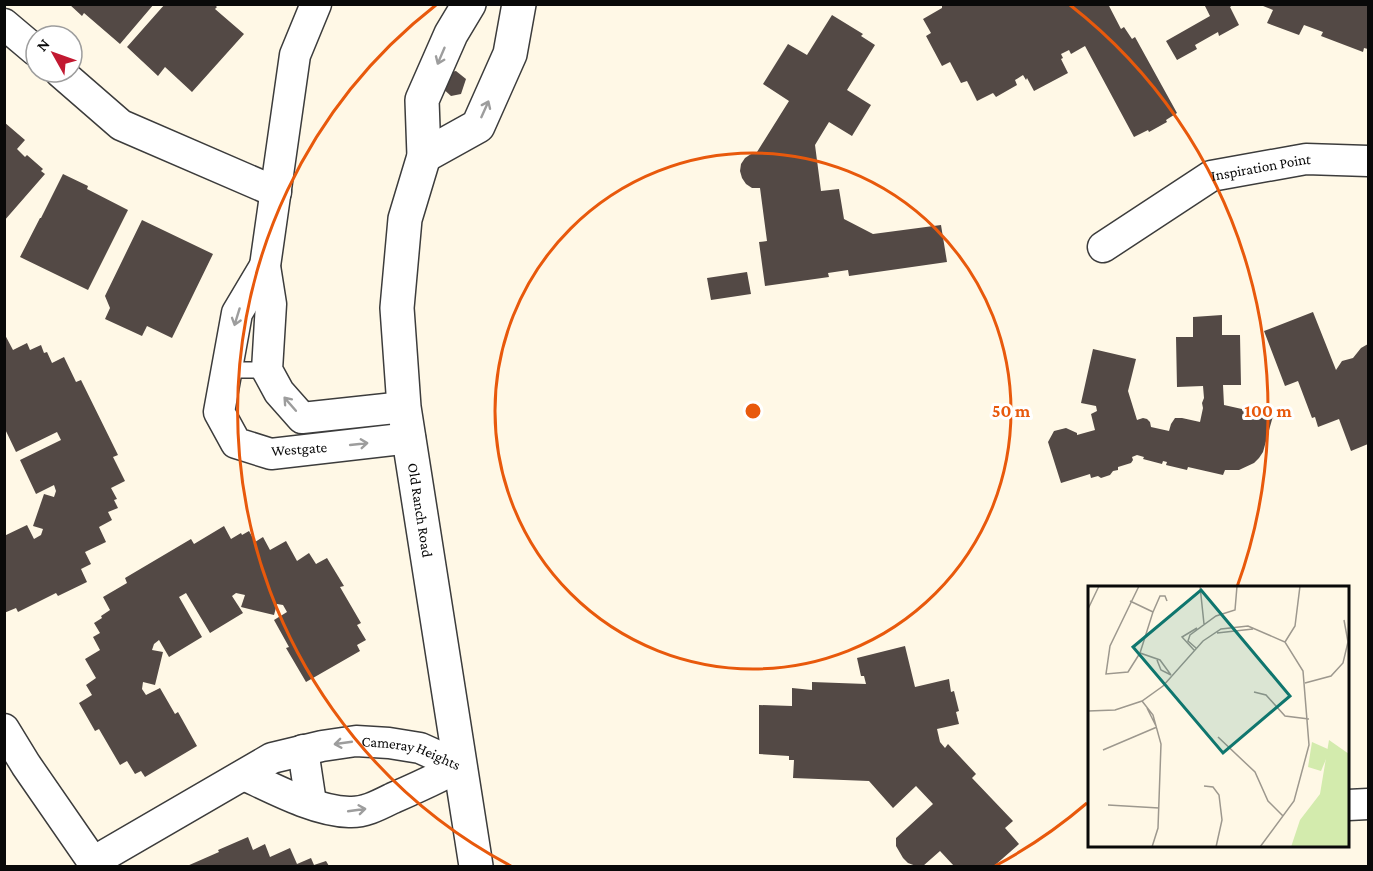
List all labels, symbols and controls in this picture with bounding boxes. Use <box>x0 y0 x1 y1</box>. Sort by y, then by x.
north arrow <box>24 24 84 84</box>
text: N <box>33 35 53 54</box>
one-way arrow <box>435 46 446 65</box>
one-way arrow <box>480 101 491 119</box>
street label: Inspiration Point <box>1210 151 1312 184</box>
one-way arrow <box>231 307 242 326</box>
one-way arrow <box>283 397 297 412</box>
centre of rings <box>743 401 763 421</box>
text: 50 m <box>992 401 1031 421</box>
text: 100 m <box>1244 401 1292 421</box>
one-way arrow <box>349 438 369 449</box>
street label: Westgate <box>270 439 328 460</box>
street label: Old Ranch Road <box>405 462 436 559</box>
inset map <box>1088 586 1349 847</box>
street label: Cameray Heights <box>361 733 463 773</box>
one-way arrow <box>333 738 353 749</box>
one-way arrow <box>347 805 367 816</box>

